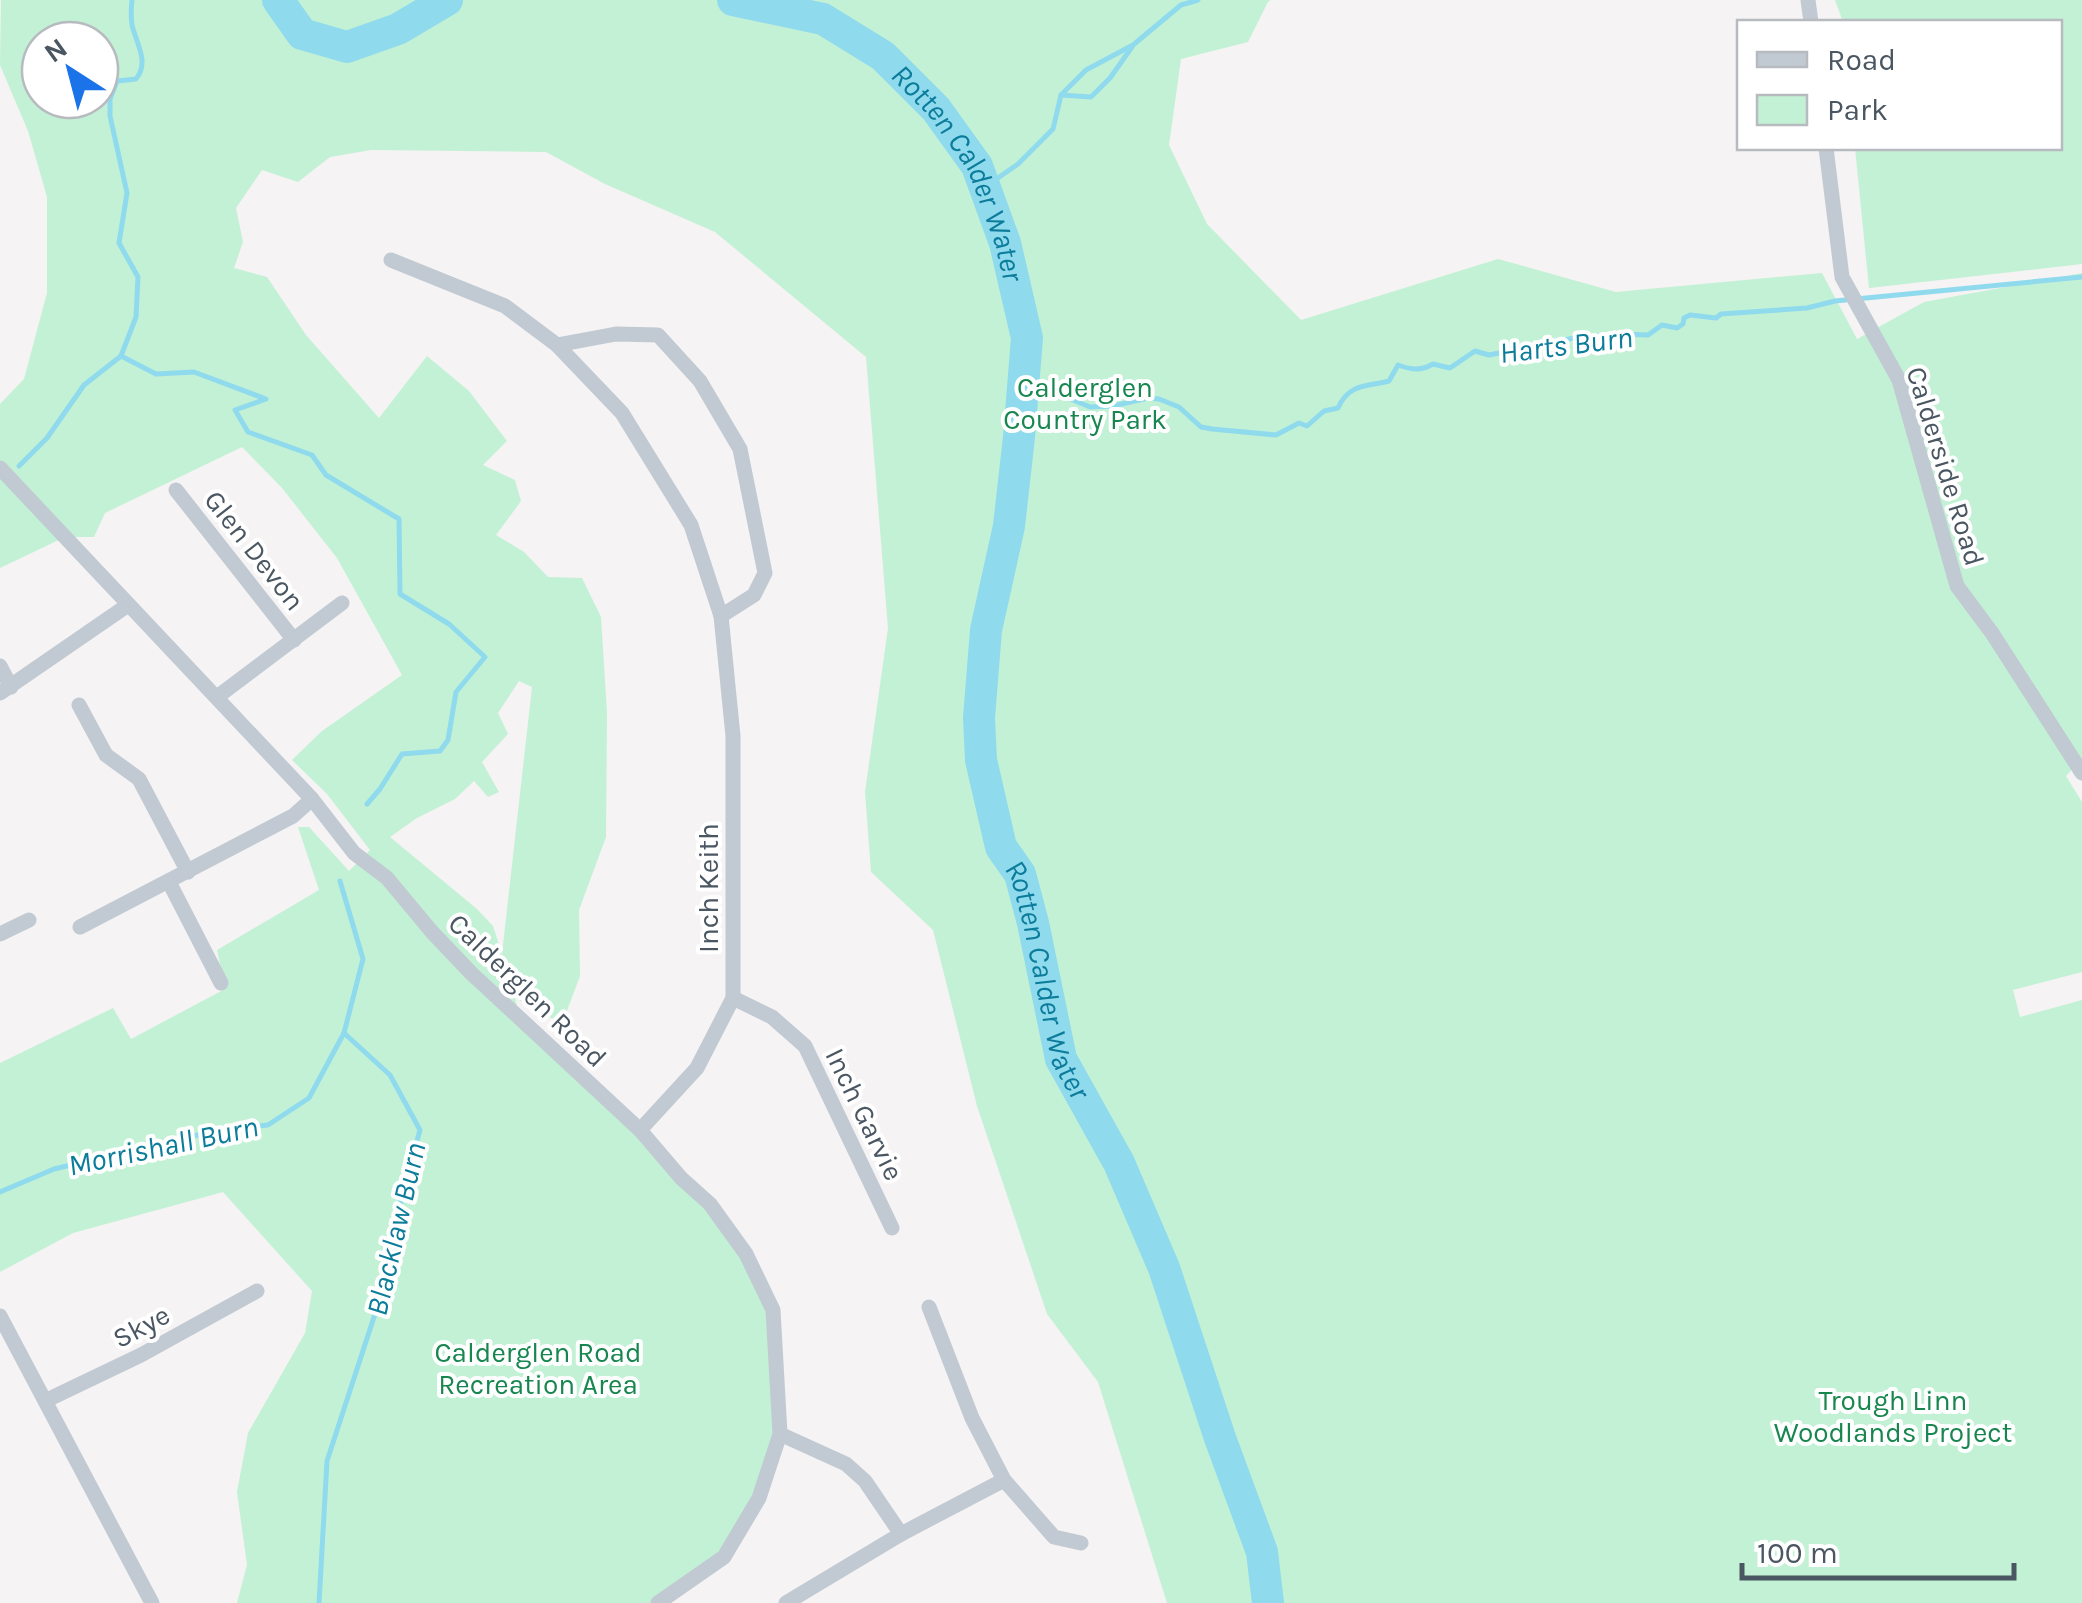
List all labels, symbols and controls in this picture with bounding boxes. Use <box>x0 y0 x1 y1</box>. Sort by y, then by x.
north arrow <box>20 20 120 120</box>
legend <box>1737 20 2062 150</box>
text: N <box>38 31 73 69</box>
text: Road <box>1827 42 1896 78</box>
water label: Rotten Calder Water <box>884 57 1032 287</box>
text: Park <box>1827 92 1888 128</box>
water label: Harts Burn <box>1497 319 1635 371</box>
street label: Calderside Road <box>1900 363 1992 570</box>
park label: Calderglen Country Park <box>1003 371 1167 436</box>
street label: Glen Devon <box>198 484 312 617</box>
street label: Inch Keith <box>692 823 725 953</box>
water label: Rotten Calder Water <box>998 853 1099 1107</box>
street label: Calderglen Road <box>442 907 614 1074</box>
street label: Inch Garvie <box>818 1043 911 1186</box>
water label: Morrishall Burn <box>65 1108 261 1184</box>
water label: Blacklaw Burn <box>359 1139 433 1319</box>
street label: Skye <box>107 1298 175 1355</box>
park label: Calderglen Road Recreation Area <box>434 1336 642 1401</box>
park label: Trough Linn Woodlands Project <box>1774 1384 2012 1449</box>
scale bar <box>1742 1518 2014 1580</box>
text: 100 m <box>1757 1535 1838 1571</box>

